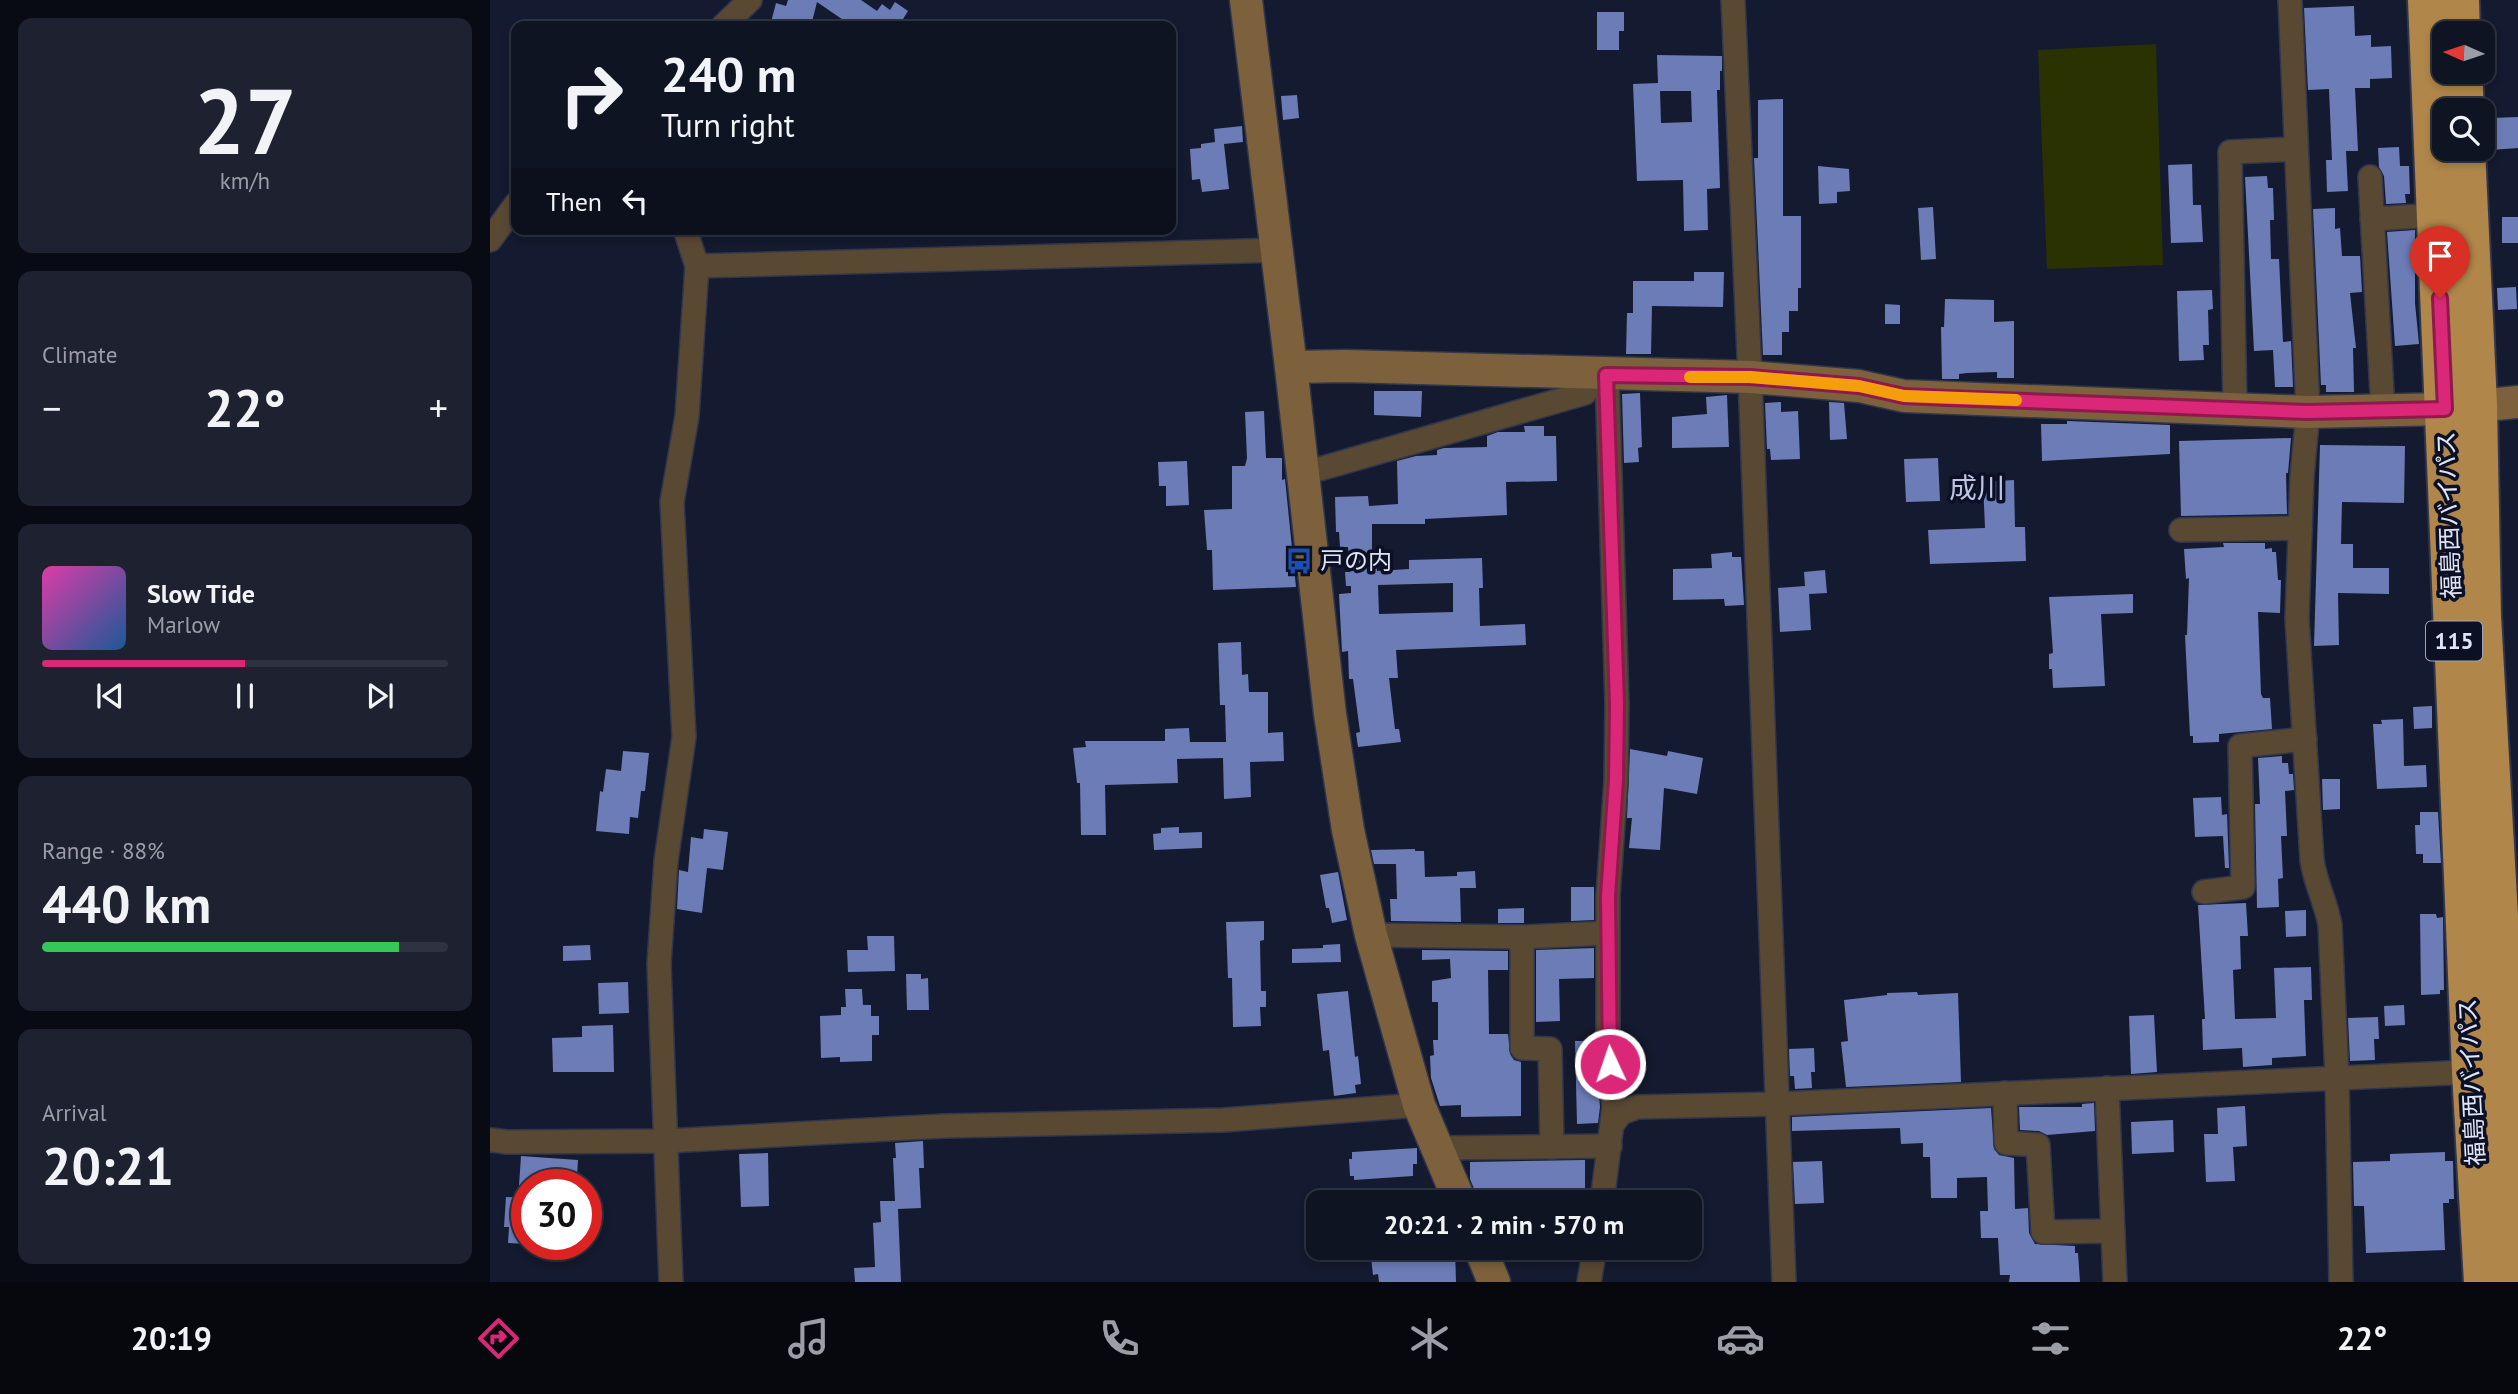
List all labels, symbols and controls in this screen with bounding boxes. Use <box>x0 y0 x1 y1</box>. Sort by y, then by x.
north arrow <box>2432 21 2496 84</box>
map controls <box>2432 21 2495 161</box>
text: 240 m <box>661 42 796 106</box>
icon: right <box>546 49 637 140</box>
text: 27 <box>193 61 297 179</box>
button: search <box>2432 98 2495 161</box>
text: Turn right <box>661 104 795 146</box>
text: km/h <box>220 166 270 195</box>
icon: left <box>616 182 654 220</box>
text: Then <box>546 185 602 218</box>
pin <box>2410 226 2470 298</box>
icon: arrive <box>2421 237 2459 275</box>
text: Climate <box>42 340 117 369</box>
text: 22° <box>204 374 286 441</box>
text: − <box>42 383 61 432</box>
text: + <box>429 383 448 432</box>
street label: 福島西バイパス <box>2430 431 2467 599</box>
district label: 成川 <box>1949 469 2005 506</box>
place label: 戸の内 <box>1320 545 1392 576</box>
bus stop icon: 戸の内 <box>1284 546 1314 576</box>
text: Slow Tide <box>147 577 255 610</box>
text: Marlow <box>147 610 220 639</box>
road number: 115 <box>2426 622 2482 660</box>
icon: previous <box>91 677 129 715</box>
icon: pause <box>226 677 264 715</box>
icon: next <box>361 677 399 715</box>
text: Range · 88% <box>42 836 165 865</box>
text: 440 km <box>42 870 211 937</box>
street label: 福島西バイパス <box>2452 998 2491 1166</box>
position arrow <box>1573 1027 1647 1101</box>
text: Arrival <box>42 1098 106 1127</box>
text: 20:21 <box>42 1132 174 1199</box>
speed limit sign: 30 <box>511 1169 602 1260</box>
text: 20:21 · 2 min · 570 m <box>1384 1208 1624 1241</box>
icon: directions <box>474 1314 523 1363</box>
icon: music <box>784 1314 833 1363</box>
icon: phone <box>1095 1314 1144 1363</box>
icon: climate <box>1405 1314 1454 1363</box>
icon: car <box>1716 1314 1765 1363</box>
icon: filters <box>2026 1314 2075 1363</box>
text: 20:19 <box>131 1317 212 1359</box>
text: 22° <box>2337 1317 2387 1359</box>

